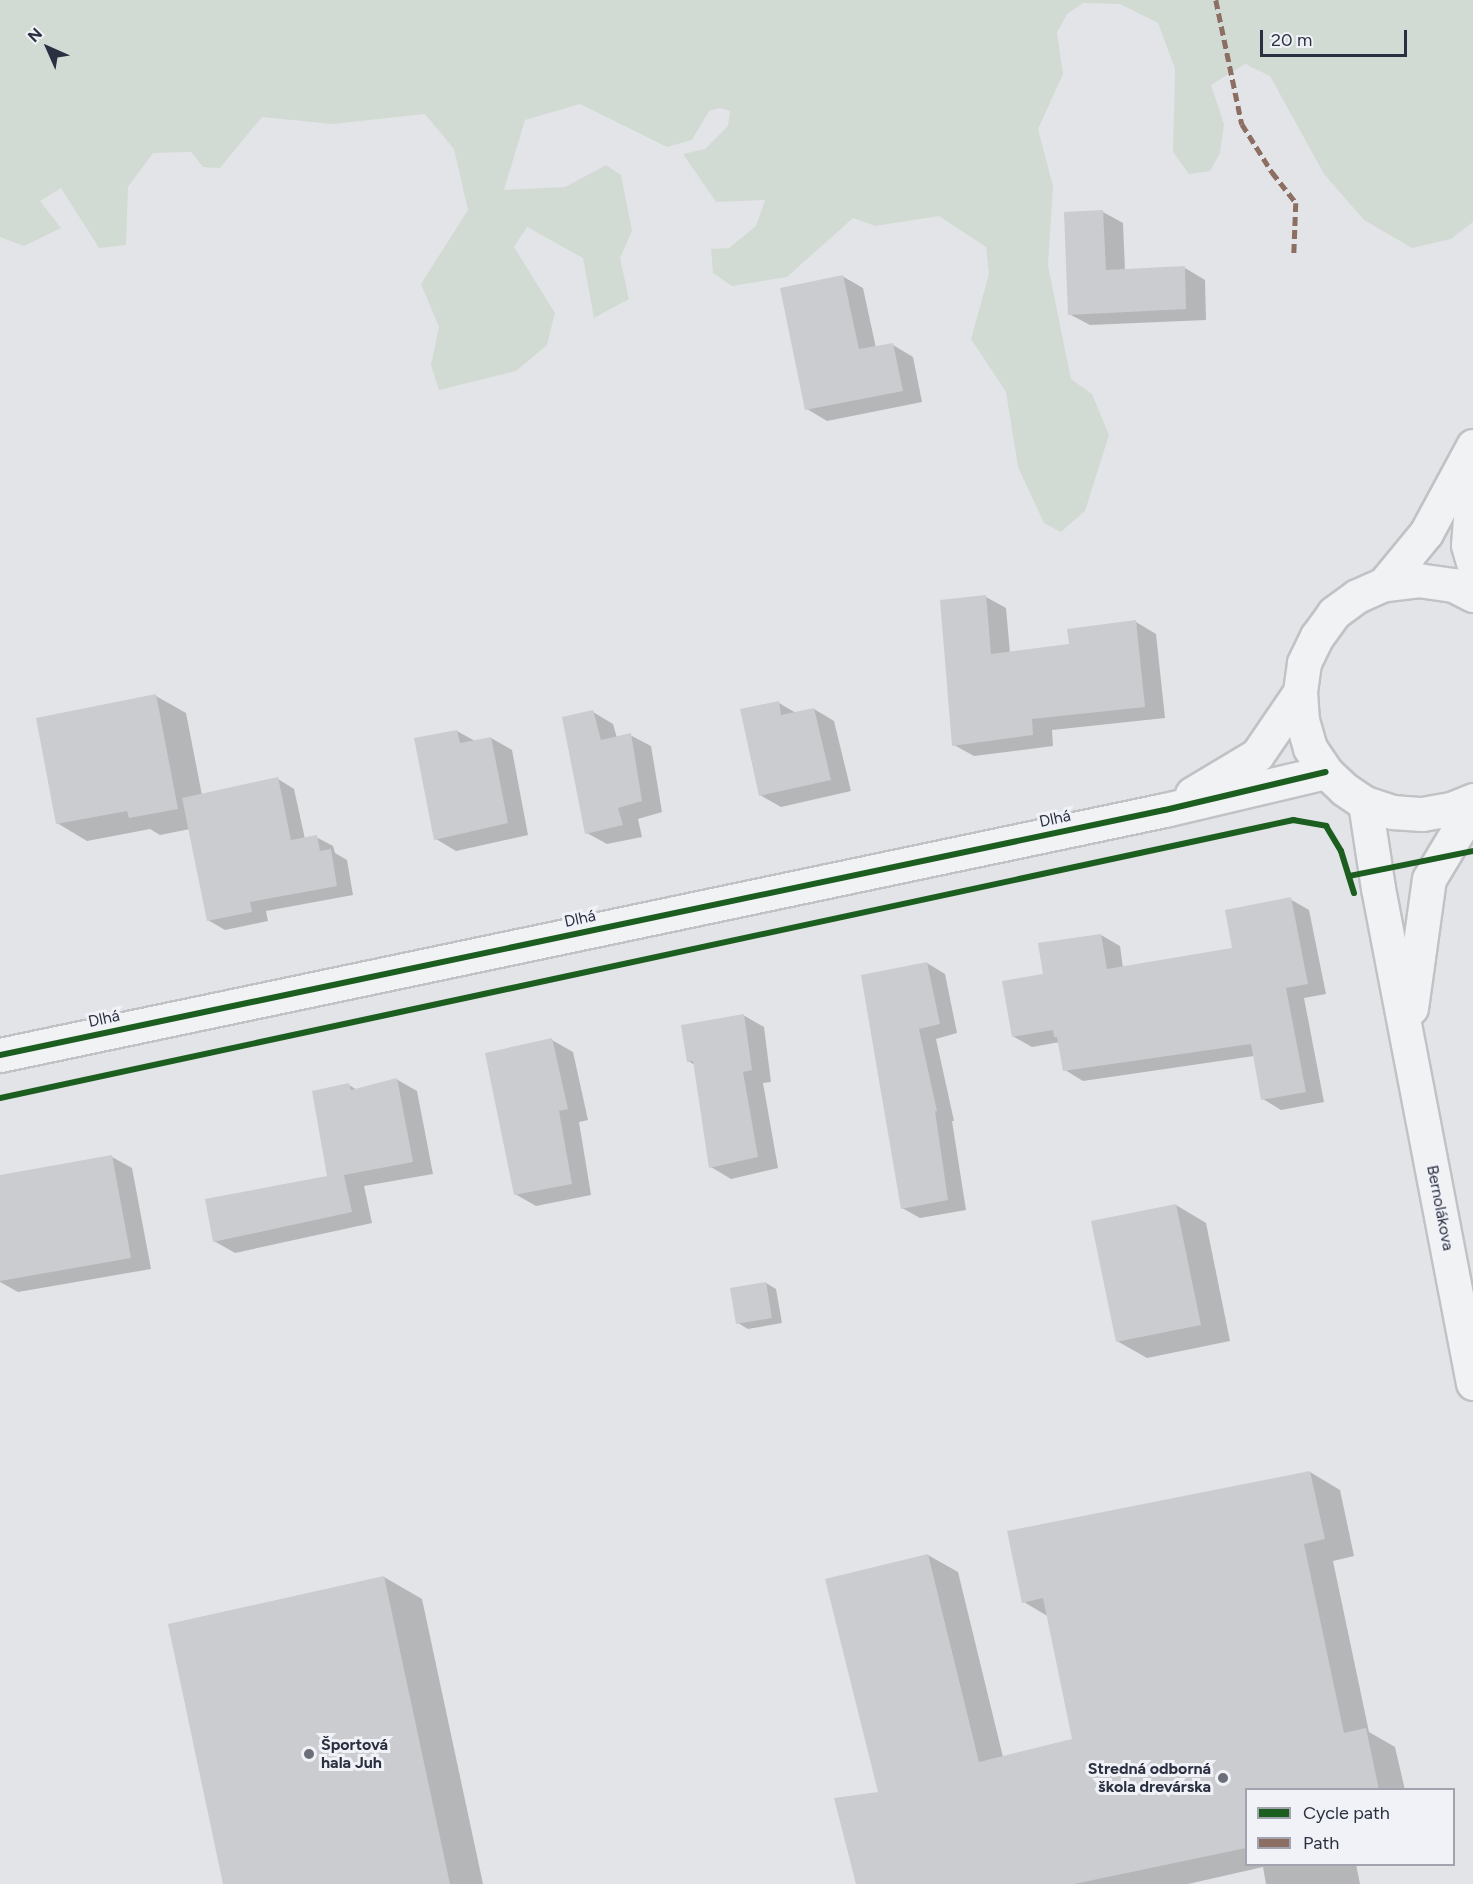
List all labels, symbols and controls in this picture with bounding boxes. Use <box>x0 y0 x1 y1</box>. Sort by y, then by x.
north arrow <box>18 18 78 78</box>
scale bar <box>1263 18 1410 56</box>
text: N <box>24 24 46 46</box>
text: 20 m <box>1271 29 1312 51</box>
street label: Dlhá <box>1038 806 1072 832</box>
street label: Dlhá <box>563 906 597 932</box>
street label: Dlhá <box>87 1006 121 1032</box>
street label: Bernolákova <box>1422 1164 1458 1252</box>
place label: Športová hala Juh <box>321 1735 388 1773</box>
marker: Športová hala Juh <box>302 1747 316 1761</box>
place label: Stredná odborná škola drevárska <box>1088 1759 1211 1797</box>
marker: Stredná odborná škola drevárska <box>1216 1771 1230 1785</box>
legend <box>1245 1788 1455 1866</box>
text: Cycle path <box>1303 1802 1390 1824</box>
text: Path <box>1303 1832 1339 1854</box>

